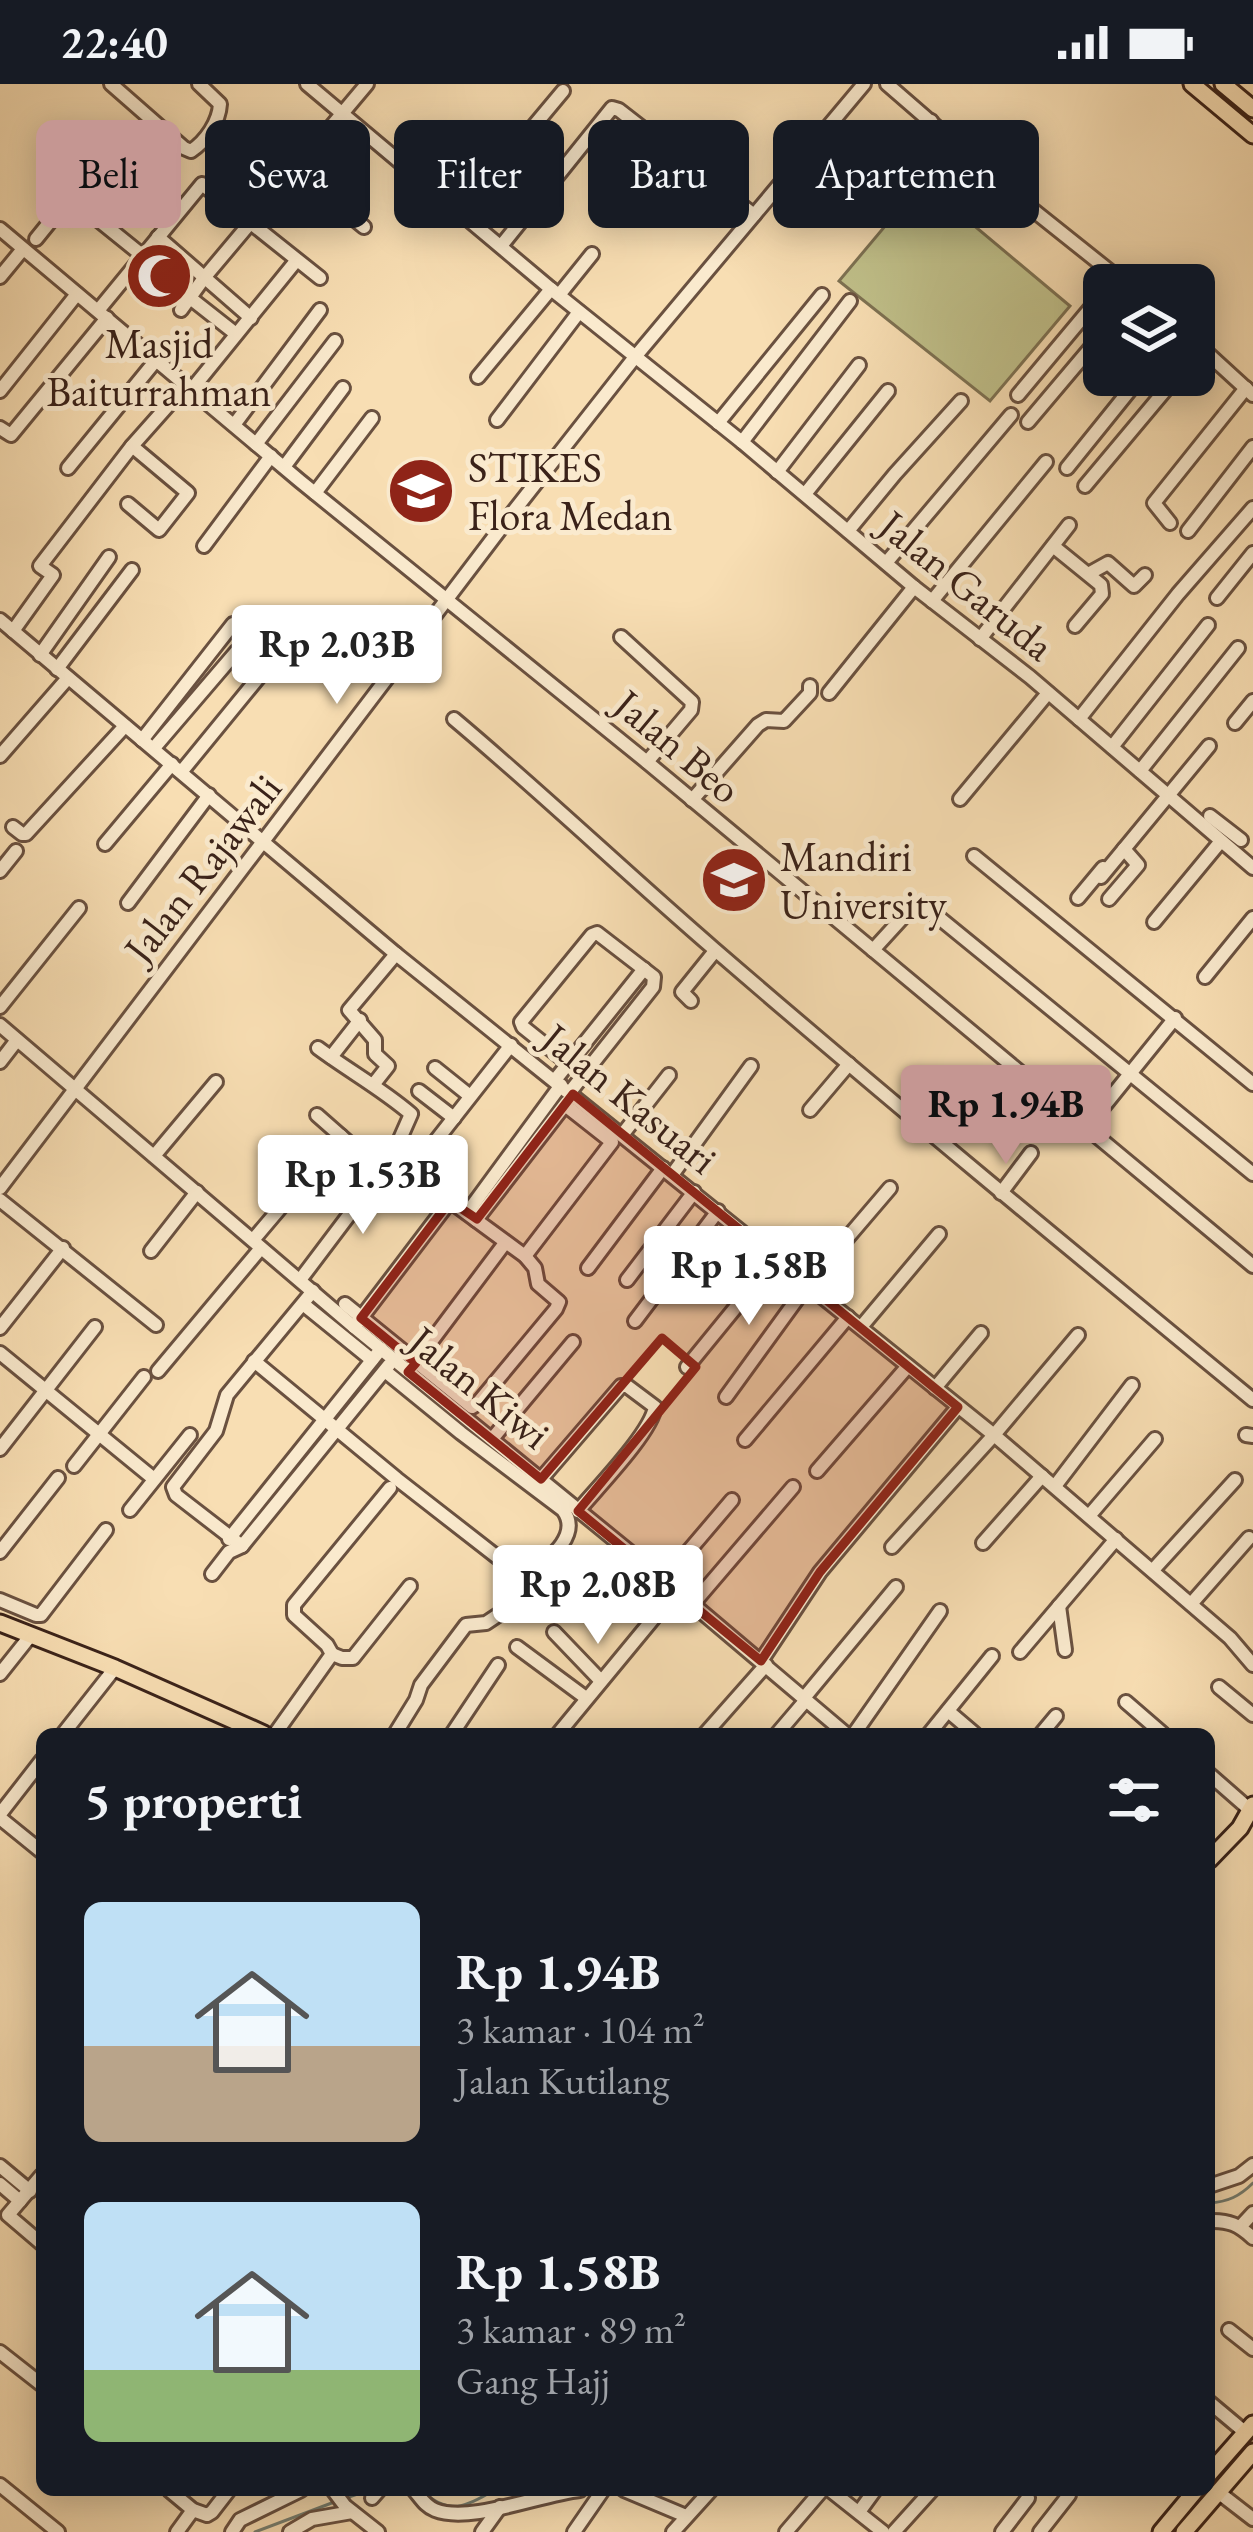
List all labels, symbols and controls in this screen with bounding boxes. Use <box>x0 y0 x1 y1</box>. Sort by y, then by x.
text: 22:40 <box>60 13 168 71</box>
chip: Beli <box>36 120 181 228</box>
chip: Sewa <box>205 120 370 228</box>
chip: Filter <box>394 120 564 228</box>
chip: Baru <box>588 120 749 228</box>
chip: Apartemen <box>773 120 1039 228</box>
mosque icon: Masjid Baiturrahman <box>124 241 194 311</box>
map controls <box>1083 264 1215 396</box>
button: layers <box>1083 264 1215 396</box>
place label: Masjid Baiturrahman <box>46 316 272 419</box>
place label: STIKES Flora Medan <box>468 440 673 543</box>
school or university icon: STIKES Flora Medan <box>386 456 456 526</box>
street label: Jalan Garuda <box>865 496 1066 673</box>
pin: Rp 2.03B <box>213 605 461 707</box>
text: Rp 2.03B <box>259 618 415 669</box>
street label: Jalan Beo <box>600 675 753 816</box>
street label: Jalan Rajawali <box>109 763 293 976</box>
place label: Mandiri University <box>780 829 947 932</box>
school or university icon: Mandiri University <box>699 845 769 915</box>
street label: Jalan Kasuari <box>528 1009 729 1186</box>
pin: Rp 1.94B <box>882 1065 1130 1167</box>
text: Rp 1.94B <box>928 1078 1084 1129</box>
pin: Rp 1.53B <box>239 1135 487 1237</box>
text: Rp 1.53B <box>285 1148 441 1199</box>
pin: Rp 1.58B <box>625 1226 873 1328</box>
text: Rp 1.58B <box>671 1239 827 1290</box>
street label: Jalan Kiwi <box>395 1312 562 1461</box>
pin: Rp 2.08B <box>474 1545 722 1647</box>
text: Rp 2.08B <box>520 1558 676 1609</box>
text: 5 properti <box>84 1767 302 1833</box>
icon: filters <box>1101 1767 1167 1833</box>
text: Rp 1.94B <box>456 1938 660 2004</box>
icon: home <box>180 1950 324 2094</box>
text: 3 kamar · 104 m² <box>456 2004 705 2055</box>
text: Jalan Kutilang <box>456 2055 670 2106</box>
text: Rp 1.58B <box>456 2238 660 2304</box>
icon: home <box>180 2250 324 2394</box>
text: 3 kamar · 89 m² <box>456 2304 686 2355</box>
text: Gang Hajj <box>456 2355 610 2406</box>

